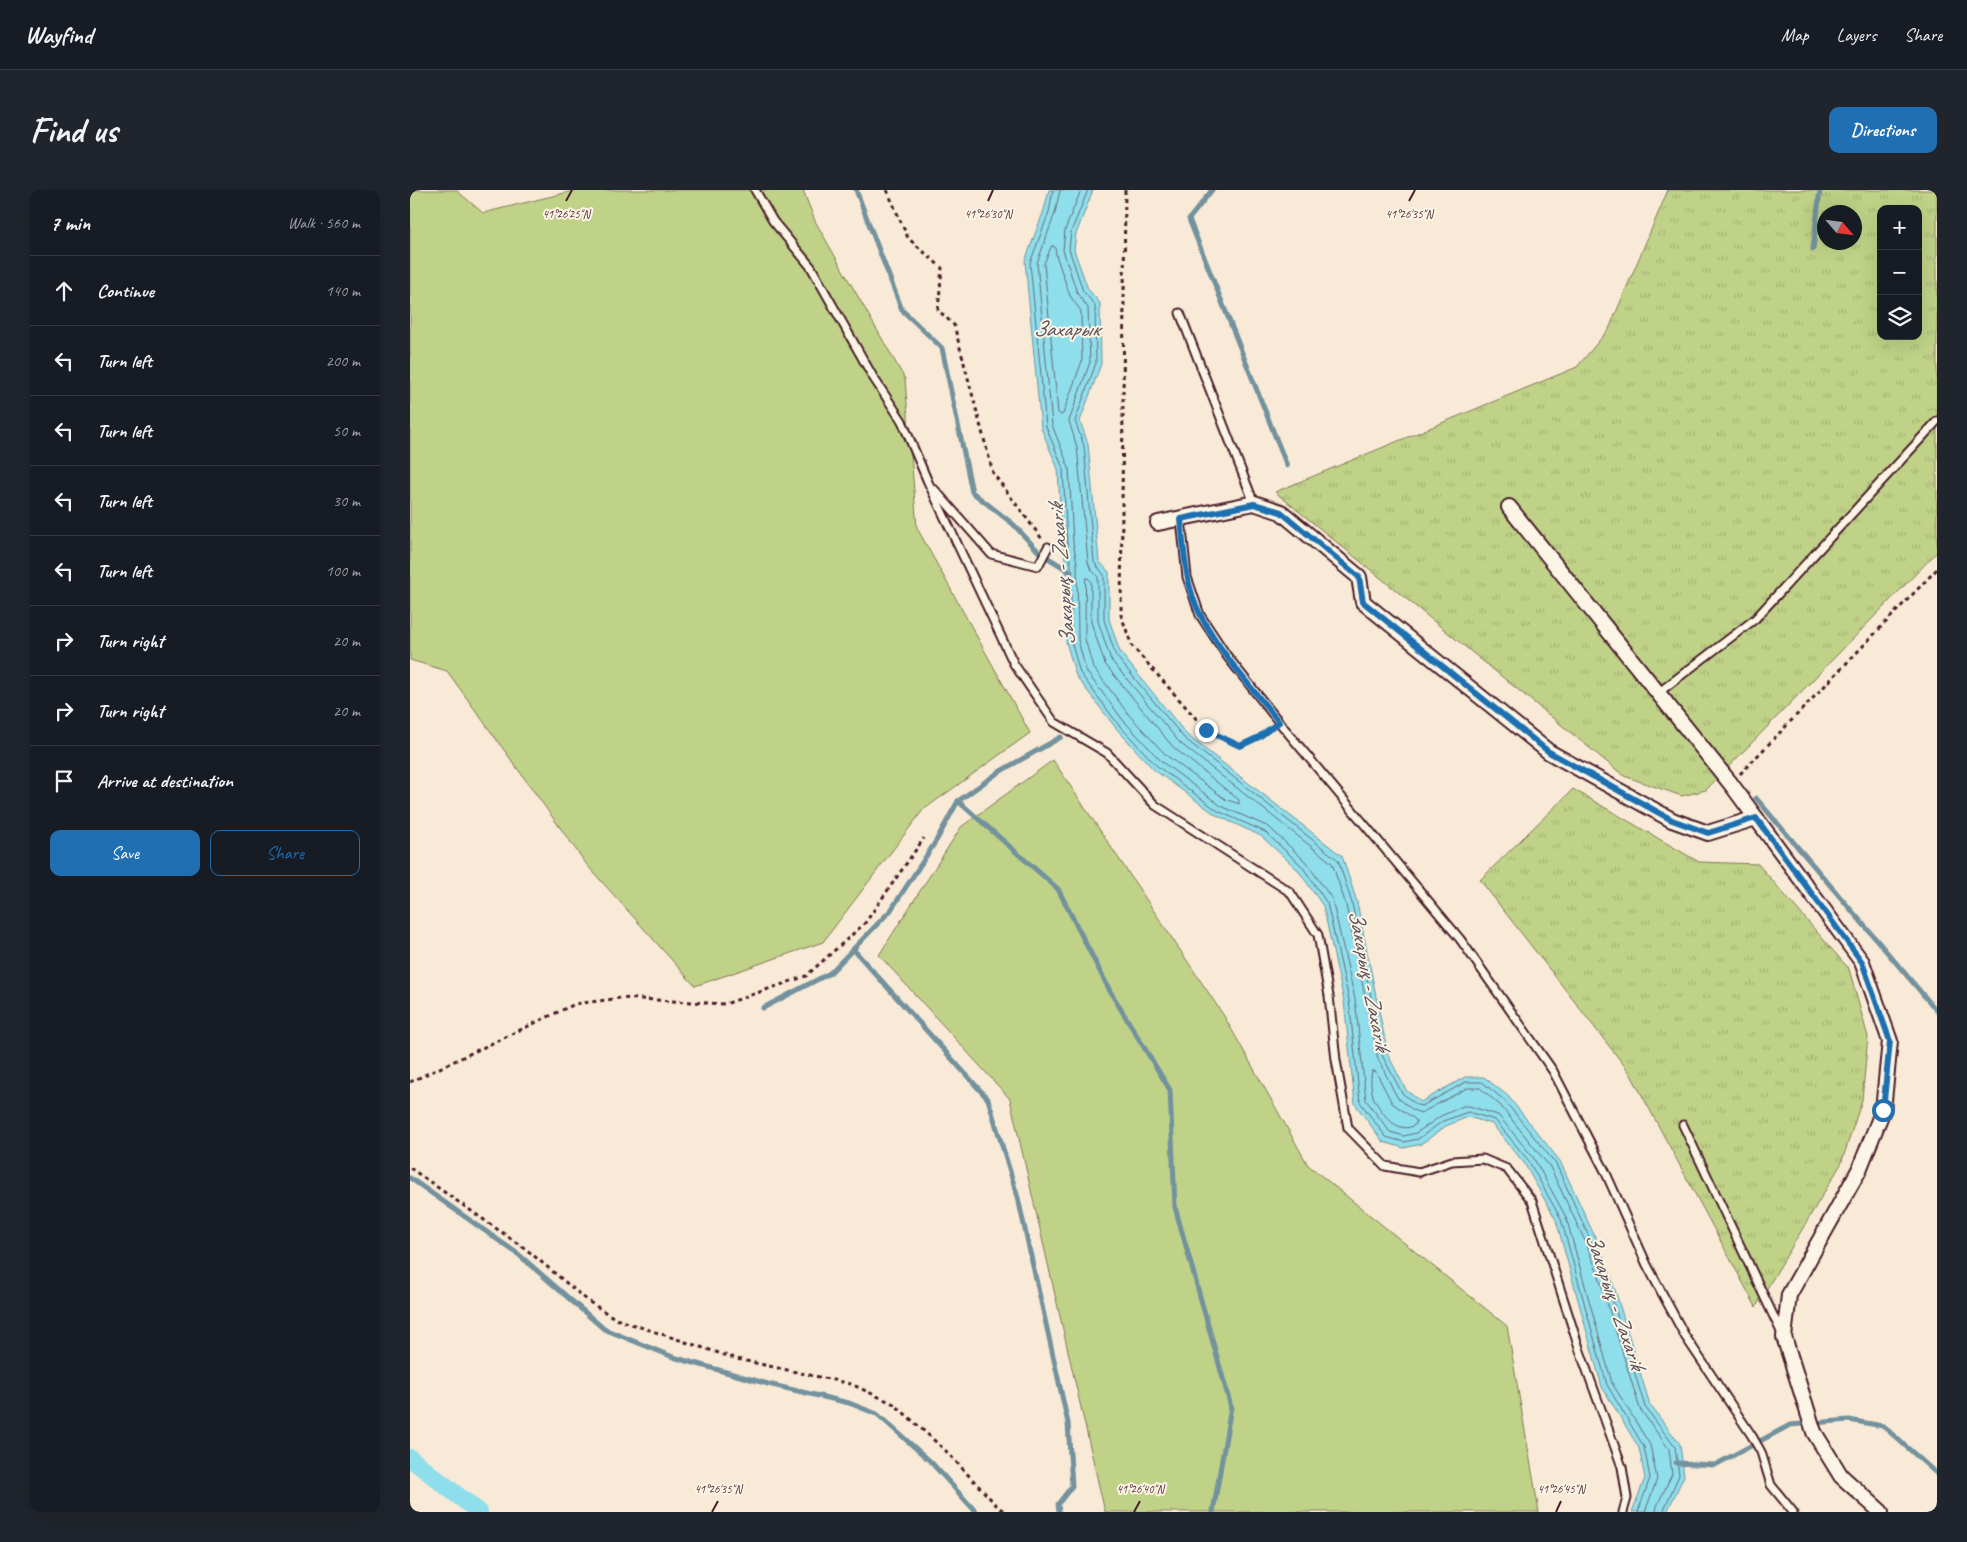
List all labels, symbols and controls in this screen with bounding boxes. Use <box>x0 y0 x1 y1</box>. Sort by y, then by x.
text: Wayfind <box>25 20 92 50</box>
text: Map <box>1781 24 1809 46</box>
text: Layers <box>1837 24 1876 46</box>
text: Share <box>1904 24 1942 46</box>
button: Directions <box>1829 107 1937 153</box>
text: Find us <box>30 108 117 153</box>
north arrow <box>1817 205 1862 250</box>
map controls <box>1877 205 1922 340</box>
button: + <box>1877 205 1922 250</box>
text: 41°26'25"N <box>542 206 591 222</box>
text: 41°26'30"N <box>964 206 1013 222</box>
text: 41°26'35"N <box>1385 206 1434 222</box>
text: 7 min <box>50 210 90 236</box>
text: Walk · 560 m <box>288 213 360 233</box>
button: − <box>1877 250 1922 295</box>
icon: ahead <box>50 277 78 305</box>
text: Continue <box>97 279 154 303</box>
text: 140 m <box>326 281 360 301</box>
button: layers <box>1877 295 1922 340</box>
water label: Захарык <box>1033 315 1103 343</box>
icon: left <box>50 347 78 375</box>
text: Turn left <box>97 349 152 373</box>
text: 200 m <box>326 351 360 371</box>
icon: left <box>50 417 78 445</box>
text: Turn left <box>97 419 152 443</box>
text: 50 m <box>333 421 360 441</box>
icon: left <box>50 487 78 515</box>
text: Turn left <box>97 489 152 513</box>
text: 30 m <box>333 491 360 511</box>
water label: Закарық - Zaxarik <box>1042 499 1082 647</box>
icon: left <box>50 557 78 585</box>
text: Turn left <box>97 559 152 583</box>
text: 100 m <box>326 561 360 581</box>
icon: right <box>50 627 78 655</box>
text: Turn right <box>97 629 164 653</box>
text: 20 m <box>333 631 360 651</box>
icon: right <box>50 697 78 725</box>
text: Turn right <box>97 699 164 723</box>
text: 20 m <box>333 701 360 721</box>
route end <box>1195 719 1218 742</box>
icon: arrive <box>50 767 78 795</box>
text: Arrive at destination <box>97 769 233 793</box>
button: Save <box>50 830 200 876</box>
button: Share <box>210 830 360 876</box>
water label: Закарық - Zaxarik <box>1342 908 1397 1056</box>
route start <box>1872 1099 1895 1122</box>
water label: Закарық - Zaxarik <box>1579 1229 1653 1377</box>
text: 41°26'35"N <box>694 1481 743 1497</box>
text: 41°26'40"N <box>1116 1481 1165 1497</box>
text: 41°26'45"N <box>1537 1481 1586 1497</box>

